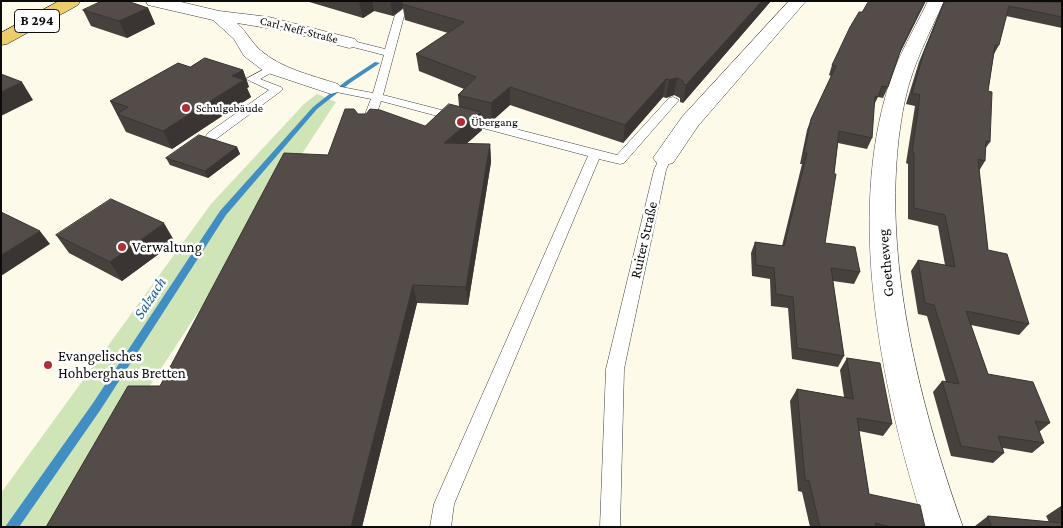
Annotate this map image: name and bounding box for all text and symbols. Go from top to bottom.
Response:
road number: B 294 [15,10,60,32]
street label: Carl-Neff-Straße [258,13,340,47]
place label: Schulgebäude [196,101,263,115]
marker: Schulgebäude [180,102,192,114]
place label: Übergang [471,115,518,129]
marker: Übergang [455,116,467,128]
street label: Ruiter Straße [626,200,662,280]
street label: Goetheweg [874,228,898,298]
place label: Verwaltung [132,238,202,256]
marker: Verwaltung [116,241,128,253]
water label: Salzach [129,274,171,322]
place label: Evangelisches Hohberghaus Bretten [58,347,186,382]
marker: Evangelisches Hohberghaus Bretten [42,359,54,371]

